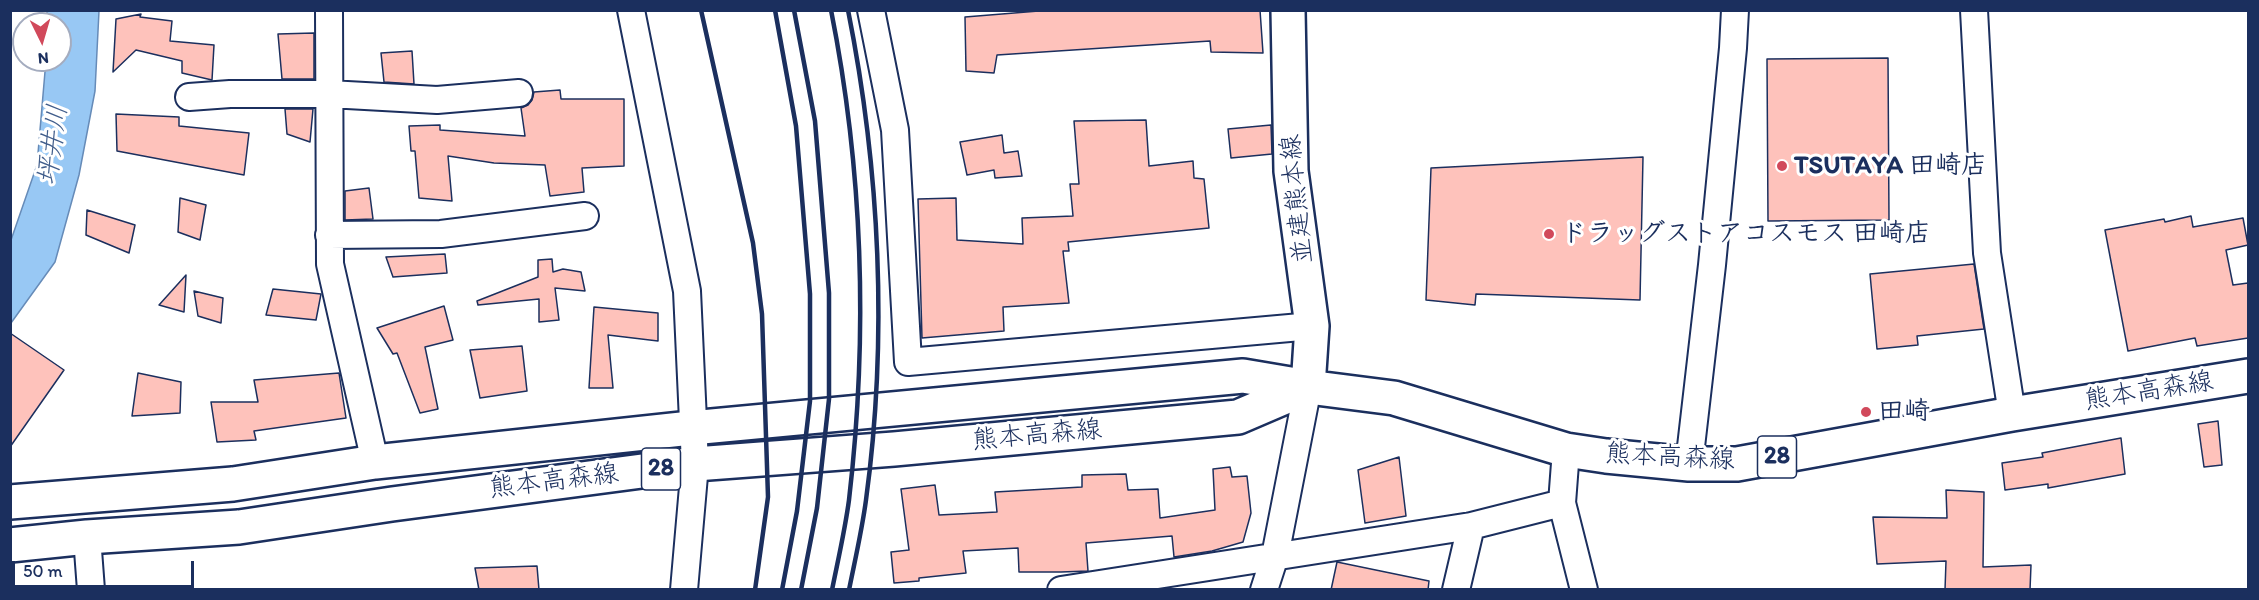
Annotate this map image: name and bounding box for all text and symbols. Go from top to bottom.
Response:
north arrow [12,12,72,72]
text: N [37,49,50,68]
water label: 坪井川 [32,103,76,187]
street label: 並建熊本線 [1276,133,1320,265]
place label: TSUTAYA 田崎店 [1794,150,1987,182]
marker: TSUTAYA 田崎店 [1775,159,1789,173]
place label: ドラッグストアコスモス 田崎店 [1561,218,1931,250]
marker: ドラッグストアコスモス 田崎店 [1542,227,1556,241]
street label: 熊本高森線 [2082,366,2216,418]
place label: 田崎 [1878,396,1930,428]
marker: 田崎 [1859,405,1873,419]
street label: 熊本高森線 [971,415,1103,457]
road number: 28 [1758,436,1796,478]
street label: 熊本高森線 [1604,439,1736,477]
road number: 28 [642,448,680,490]
street label: 熊本高森線 [488,459,620,505]
scale bar [15,549,196,587]
text: 50 m [23,560,63,582]

